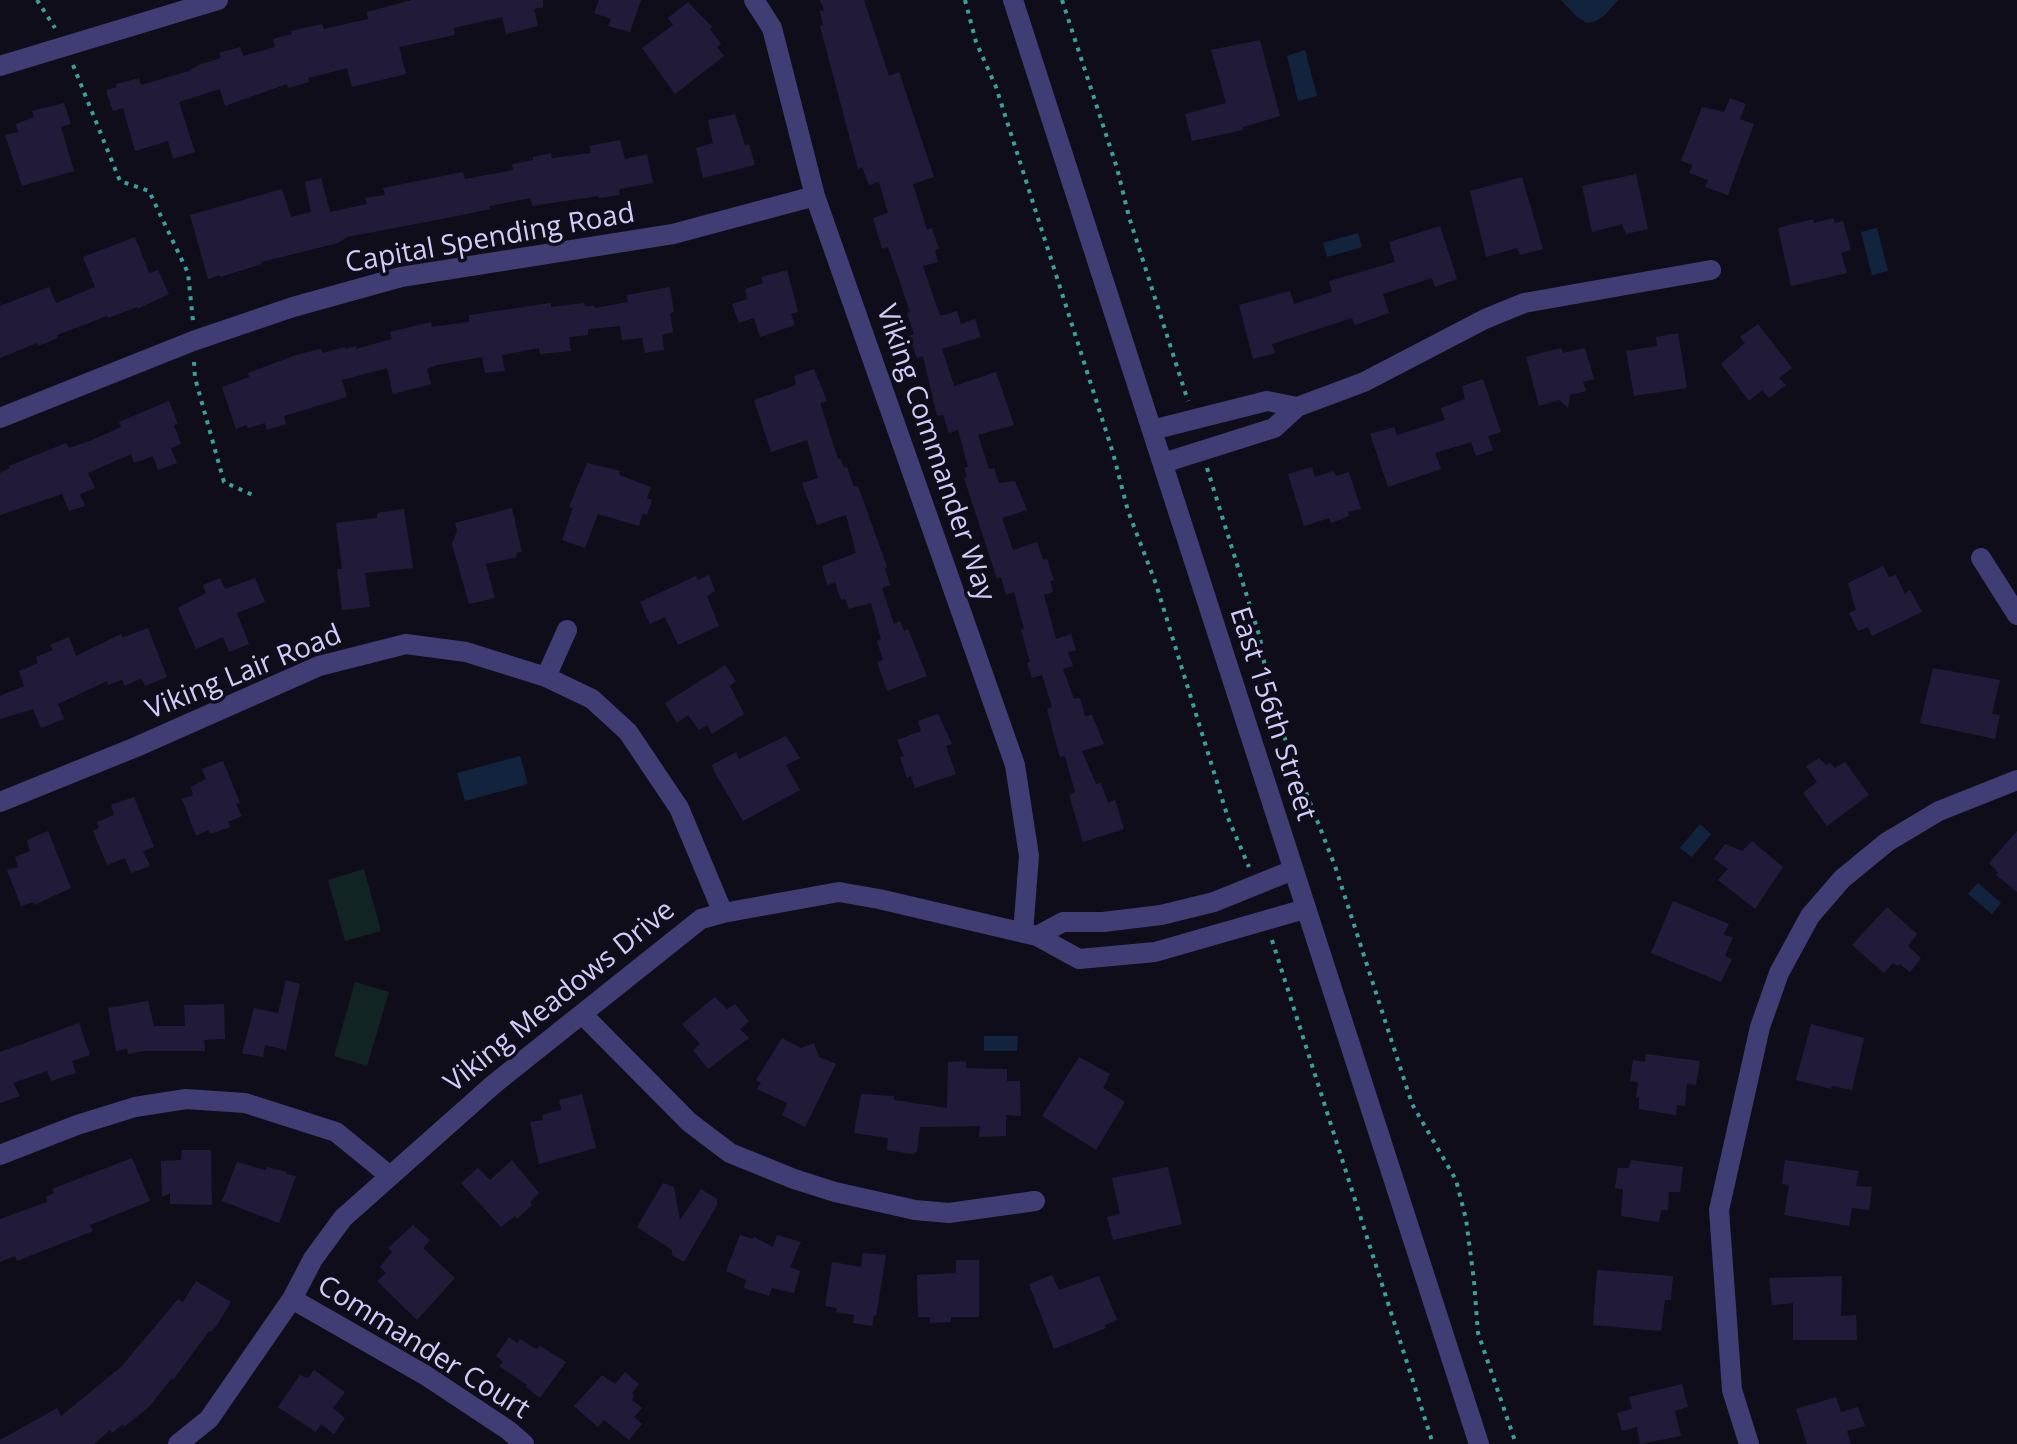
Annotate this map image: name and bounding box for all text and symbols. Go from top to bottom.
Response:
street label: Capital Spending Road [343,197,637,281]
street label: Viking Commander Way [868,300,1002,606]
street label: East 156th Street [1222,603,1322,825]
street label: Viking Lair Road [141,618,347,728]
street label: Viking Meadows Drive [438,894,682,1100]
street label: Commander Court [311,1269,535,1427]

